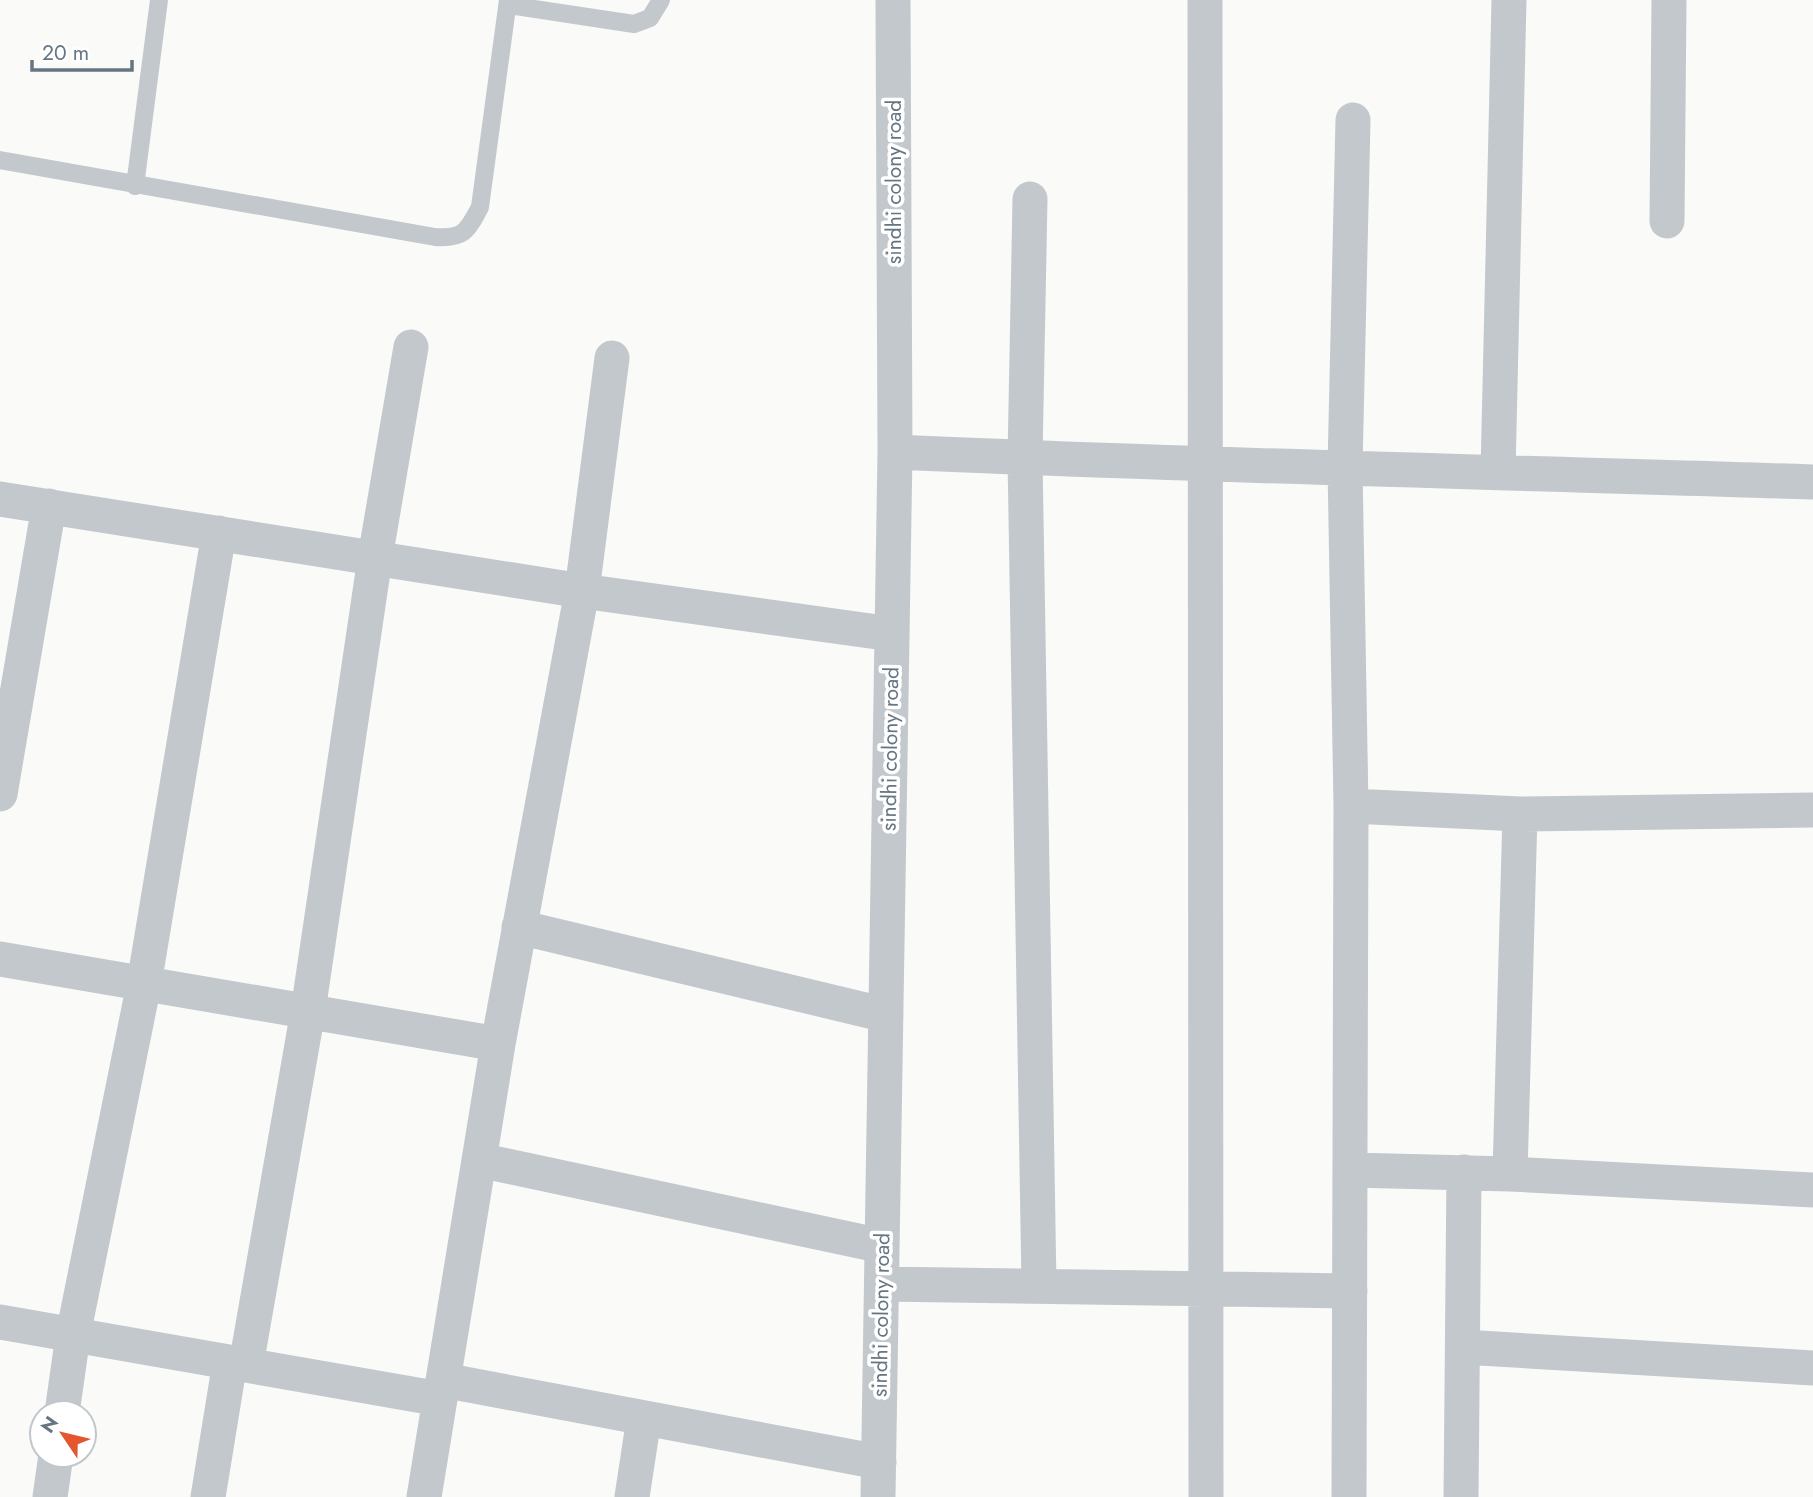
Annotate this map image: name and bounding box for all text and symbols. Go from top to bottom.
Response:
scale bar [32,28,131,72]
text: 20 m [42,38,89,68]
street label: sindhi colony road [879,100,909,264]
street label: sindhi colony road [874,667,906,831]
street label: sindhi colony road [865,1233,897,1397]
north arrow [28,1399,98,1469]
text: N [34,1411,65,1438]

